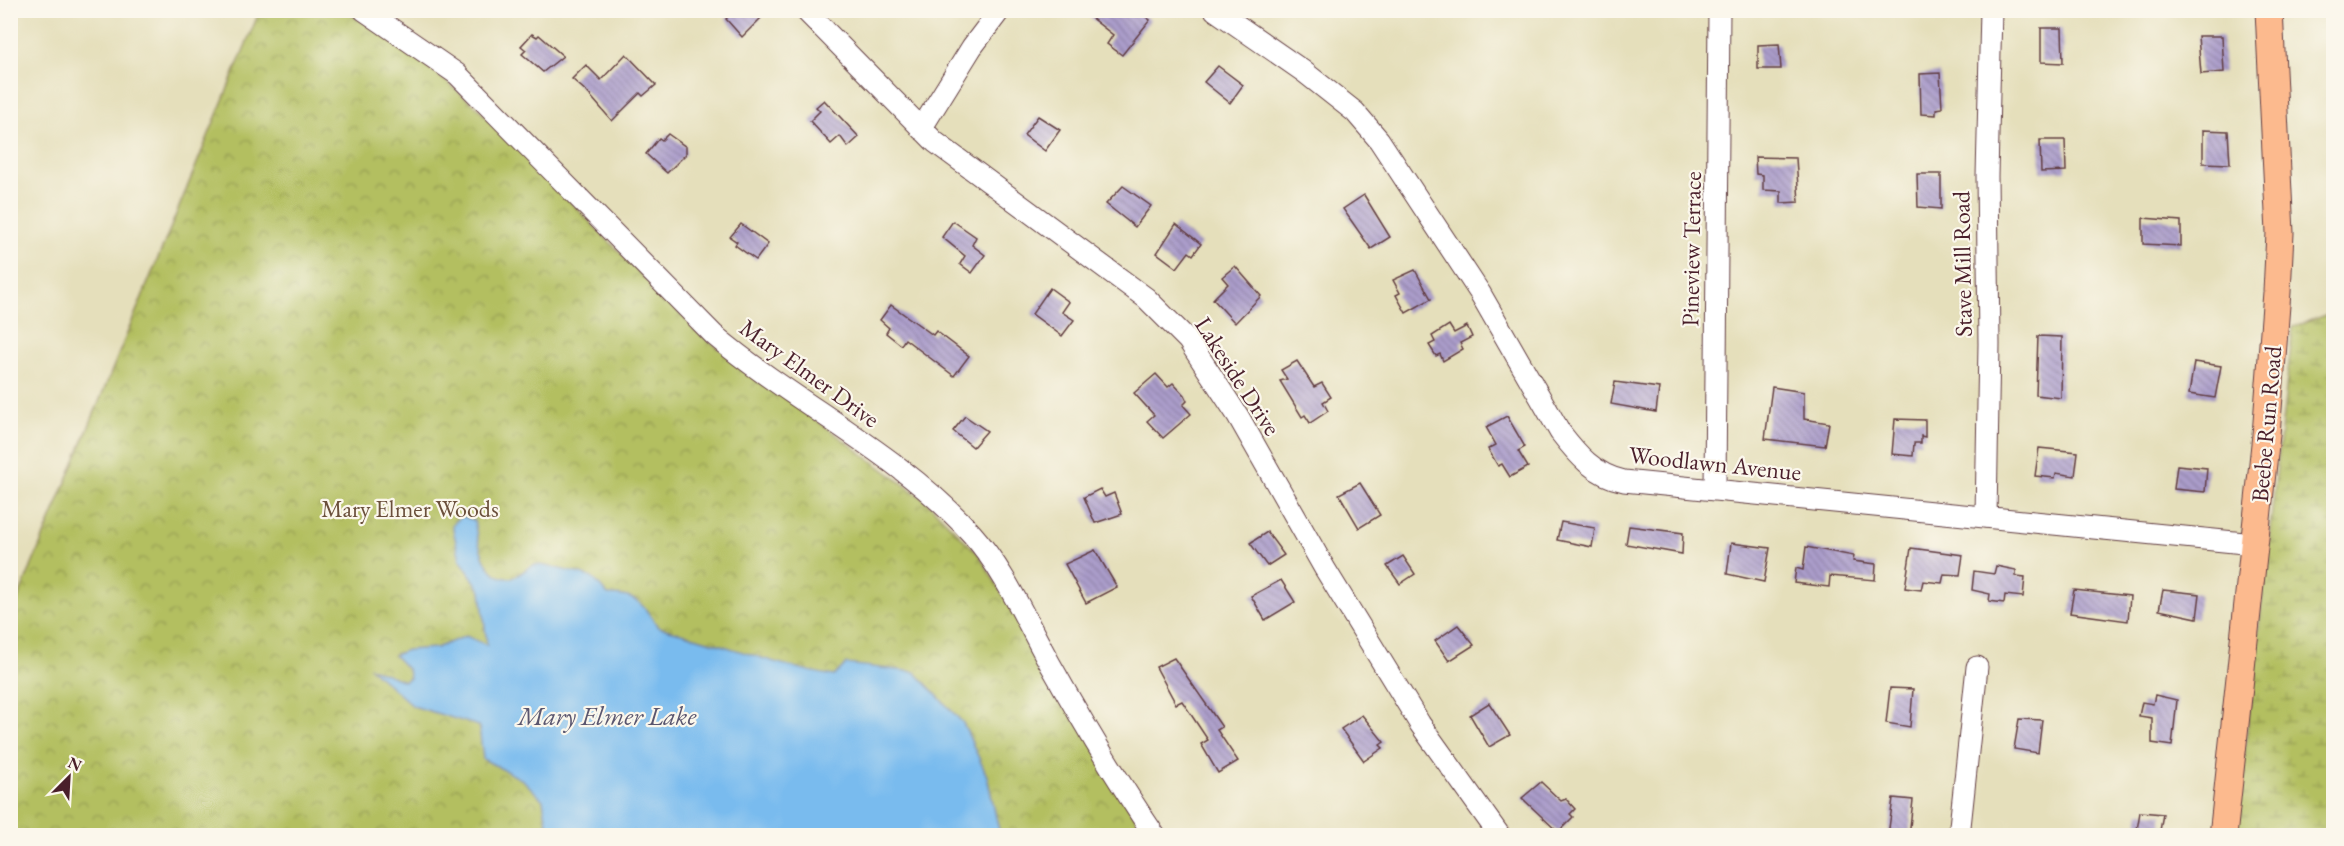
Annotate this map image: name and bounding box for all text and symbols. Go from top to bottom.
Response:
street label: Pineview Terrace [1674,171,1708,327]
street label: Stave Mill Road [1945,190,1979,337]
street label: Lakeside Drive [1188,311,1288,441]
street label: Mary Elmer Drive [734,312,886,434]
street label: Beebe Run Road [2244,344,2288,503]
street label: Woodlawn Avenue [1627,439,1803,487]
park label: Mary Elmer Woods [321,493,499,524]
water label: Mary Elmer Lake [516,699,697,733]
north arrow [39,747,99,807]
text: N [65,752,85,776]

